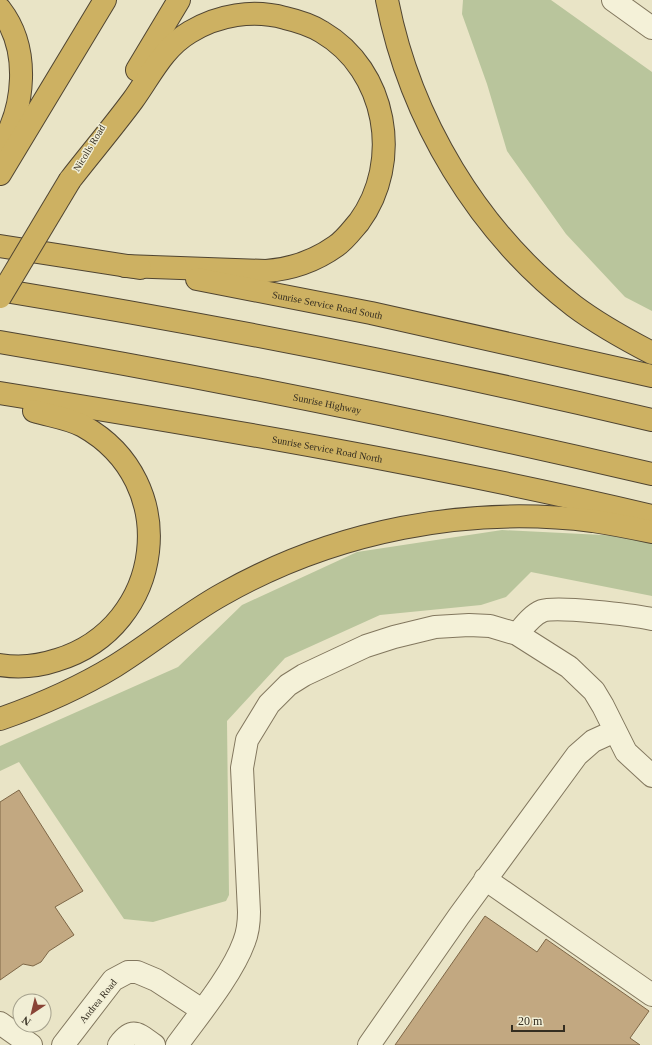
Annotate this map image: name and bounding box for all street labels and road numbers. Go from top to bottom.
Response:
street label: Nicolls Road [71,123,107,173]
street label: Sunrise Service Road South [271,288,384,321]
street label: Sunrise Highway [292,391,362,416]
street label: Sunrise Service Road North [271,433,383,464]
street label: Andrea Road [77,977,119,1025]

